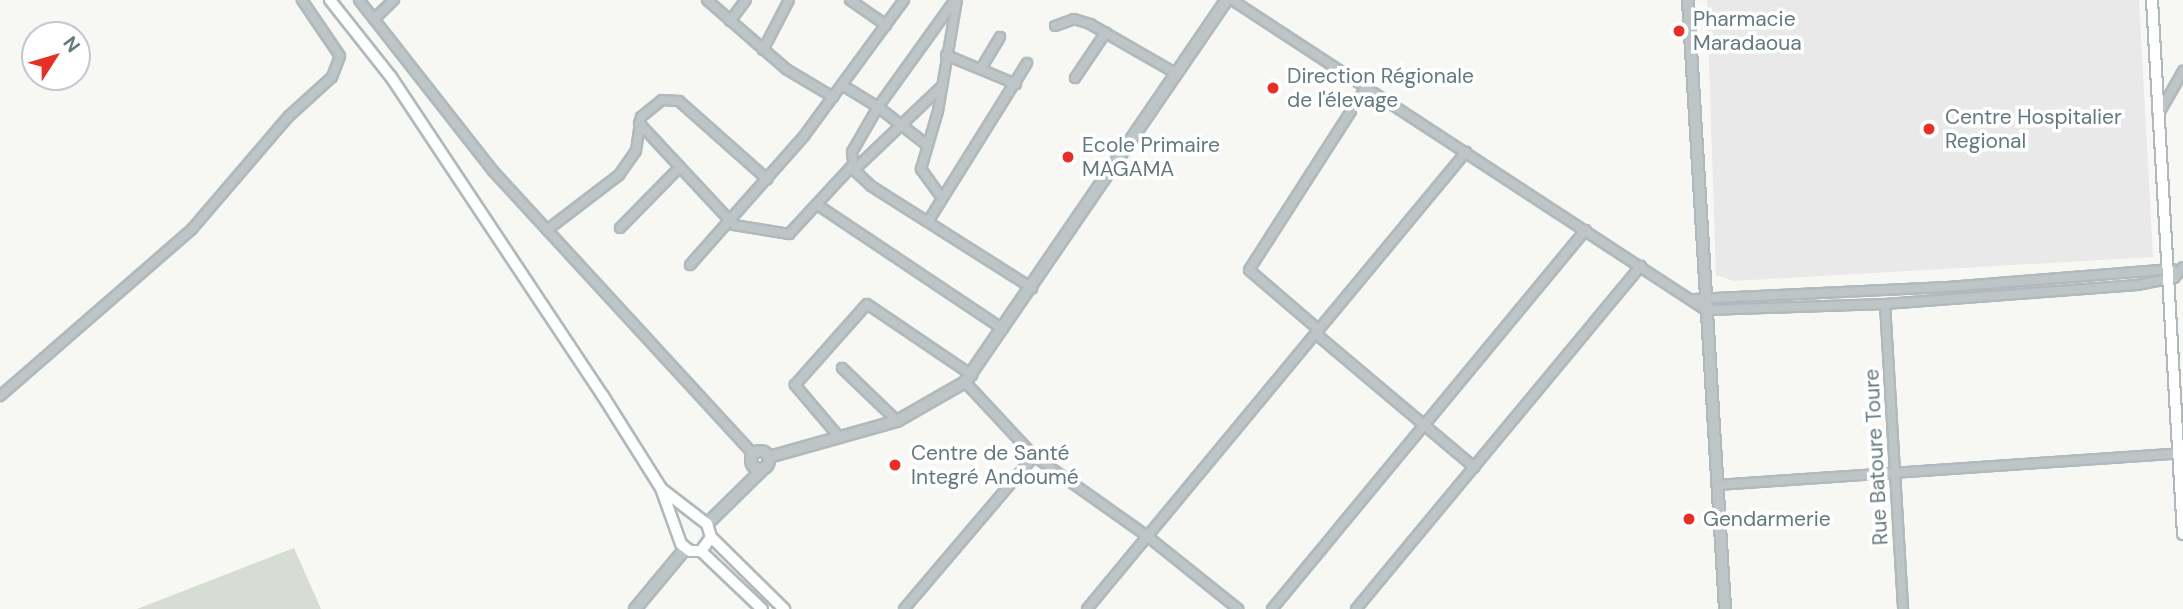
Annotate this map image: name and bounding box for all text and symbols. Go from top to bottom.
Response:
place label: Pharmacie Maradaoua [1693,6,1802,56]
north arrow [21,21,91,91]
marker: Pharmacie Maradaoua [1671,23,1687,39]
text: N [57,31,86,57]
place label: Direction Régionale de l'élevage [1287,63,1474,113]
marker: Direction Régionale de l'élevage [1265,80,1281,96]
place label: Centre Hospitalier Regional [1945,104,2122,154]
marker: Centre Hospitalier Regional [1919,119,1939,139]
place label: Ecole Primaire MAGAMA [1082,132,1220,182]
marker: Ecole Primaire MAGAMA [1060,149,1076,165]
street label: Rue Batoure Toure [1859,368,1893,546]
place label: Centre de Santé Integré Andoumé [911,440,1079,490]
marker: Centre de Santé Integré Andoumé [885,455,905,475]
place label: Gendarmerie [1703,506,1831,532]
marker: Gendarmerie [1681,511,1697,527]

